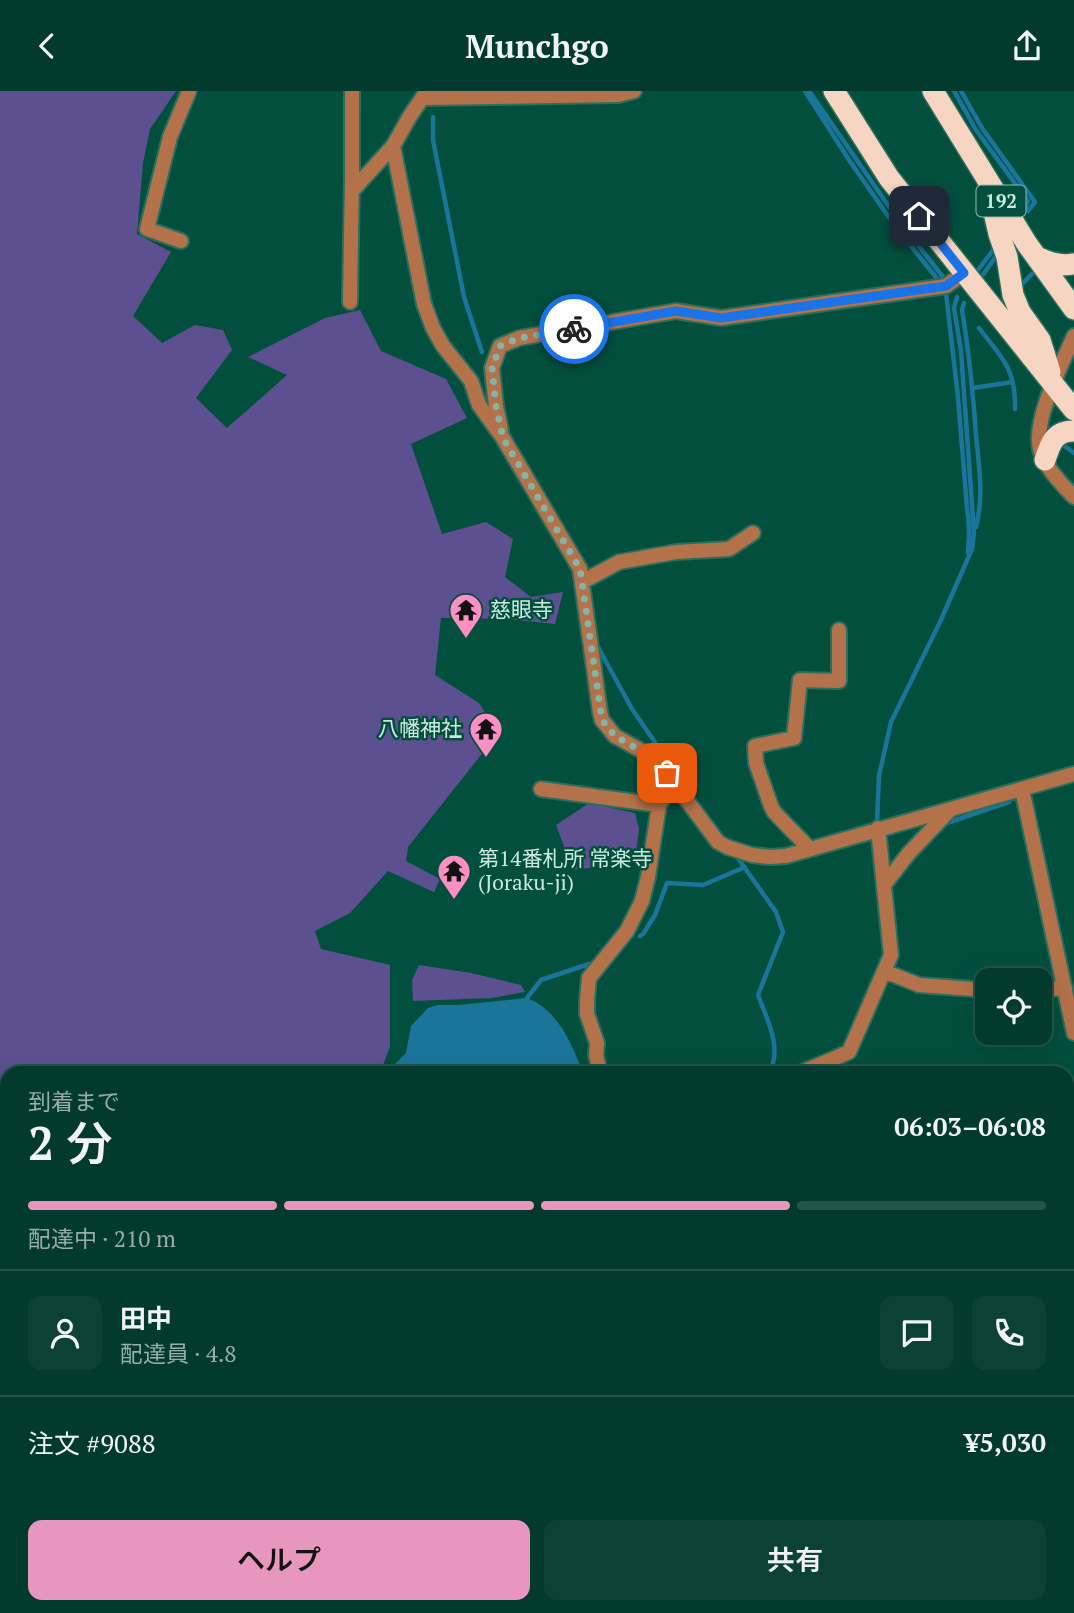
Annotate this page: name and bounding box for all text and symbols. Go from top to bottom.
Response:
text: Munchgo [465,25,609,67]
icon: back [28,27,66,65]
icon: share [1008,27,1046,65]
road number: 192 [976,185,1026,216]
pin [889,186,949,246]
icon: home [900,197,938,235]
courier [539,294,609,364]
icon: bike [555,310,593,348]
temple icon: 慈眼寺 [447,591,485,640]
place label: 慈眼寺 [490,595,553,623]
temple icon: 八幡神社 [467,710,505,759]
place label: 八幡神社 [378,714,462,742]
pin [637,743,697,803]
icon: bag [648,754,686,792]
place label: 第14番札所 常楽寺 (Joraku-ji) [478,844,653,896]
temple icon: 第14番札所 常楽寺 (Joraku-ji) [435,852,473,901]
map controls [975,968,1052,1045]
button: locate [975,968,1052,1045]
text: 到着まで [28,1086,120,1117]
text: 06:03–06:08 [894,1109,1046,1143]
text: 2 分 [28,1112,112,1173]
text: 配達中 · 210 m [28,1223,176,1254]
button: person [28,1296,102,1370]
button: chat [880,1296,954,1370]
button: phone [972,1296,1046,1370]
text: 田中 [120,1301,172,1335]
text: 配達員 · 4.8 [120,1338,237,1369]
text: ¥5,030 [965,1425,1046,1459]
text: 注文 #9088 [28,1426,156,1460]
button: ヘルプ [28,1520,530,1600]
button: 共有 [544,1520,1046,1600]

